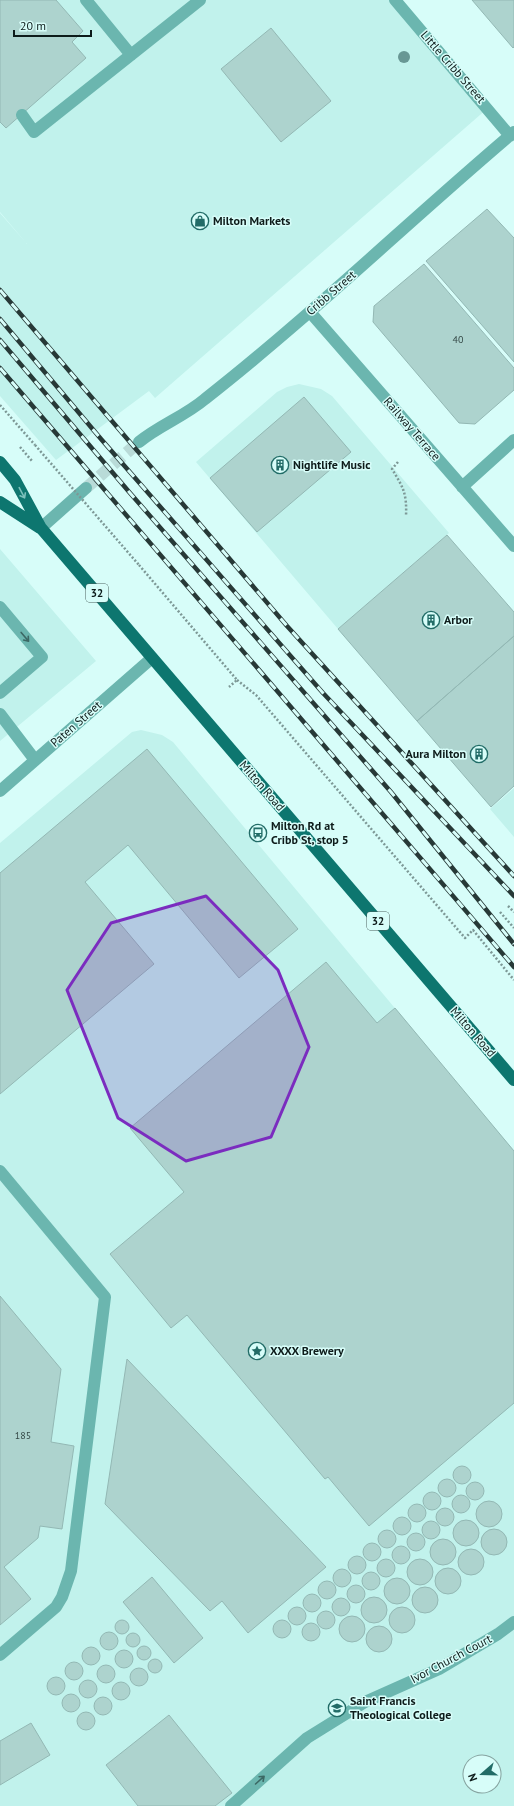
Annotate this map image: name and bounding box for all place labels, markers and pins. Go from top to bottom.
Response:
shop icon: Milton Markets [190,211,210,231]
place label: Milton Markets [213,213,290,228]
building icon: Nightlife Music [270,455,290,475]
place label: Nightlife Music [293,457,371,472]
building icon: Arbor [421,610,441,630]
place label: Arbor [444,612,473,627]
building icon: Aura Milton [469,744,489,764]
place label: Aura Milton [406,746,466,761]
place label: Milton Rd at Cribb St, stop 5 [271,818,349,847]
bus stop icon: Milton Rd at Cribb St, stop 5 [248,823,268,843]
place icon: XXXX Brewery [247,1341,267,1361]
place label: XXXX Brewery [270,1343,344,1358]
place label: Saint Francis Theological College [350,1693,451,1722]
school or university icon: Saint Francis Theological College [327,1698,347,1718]

